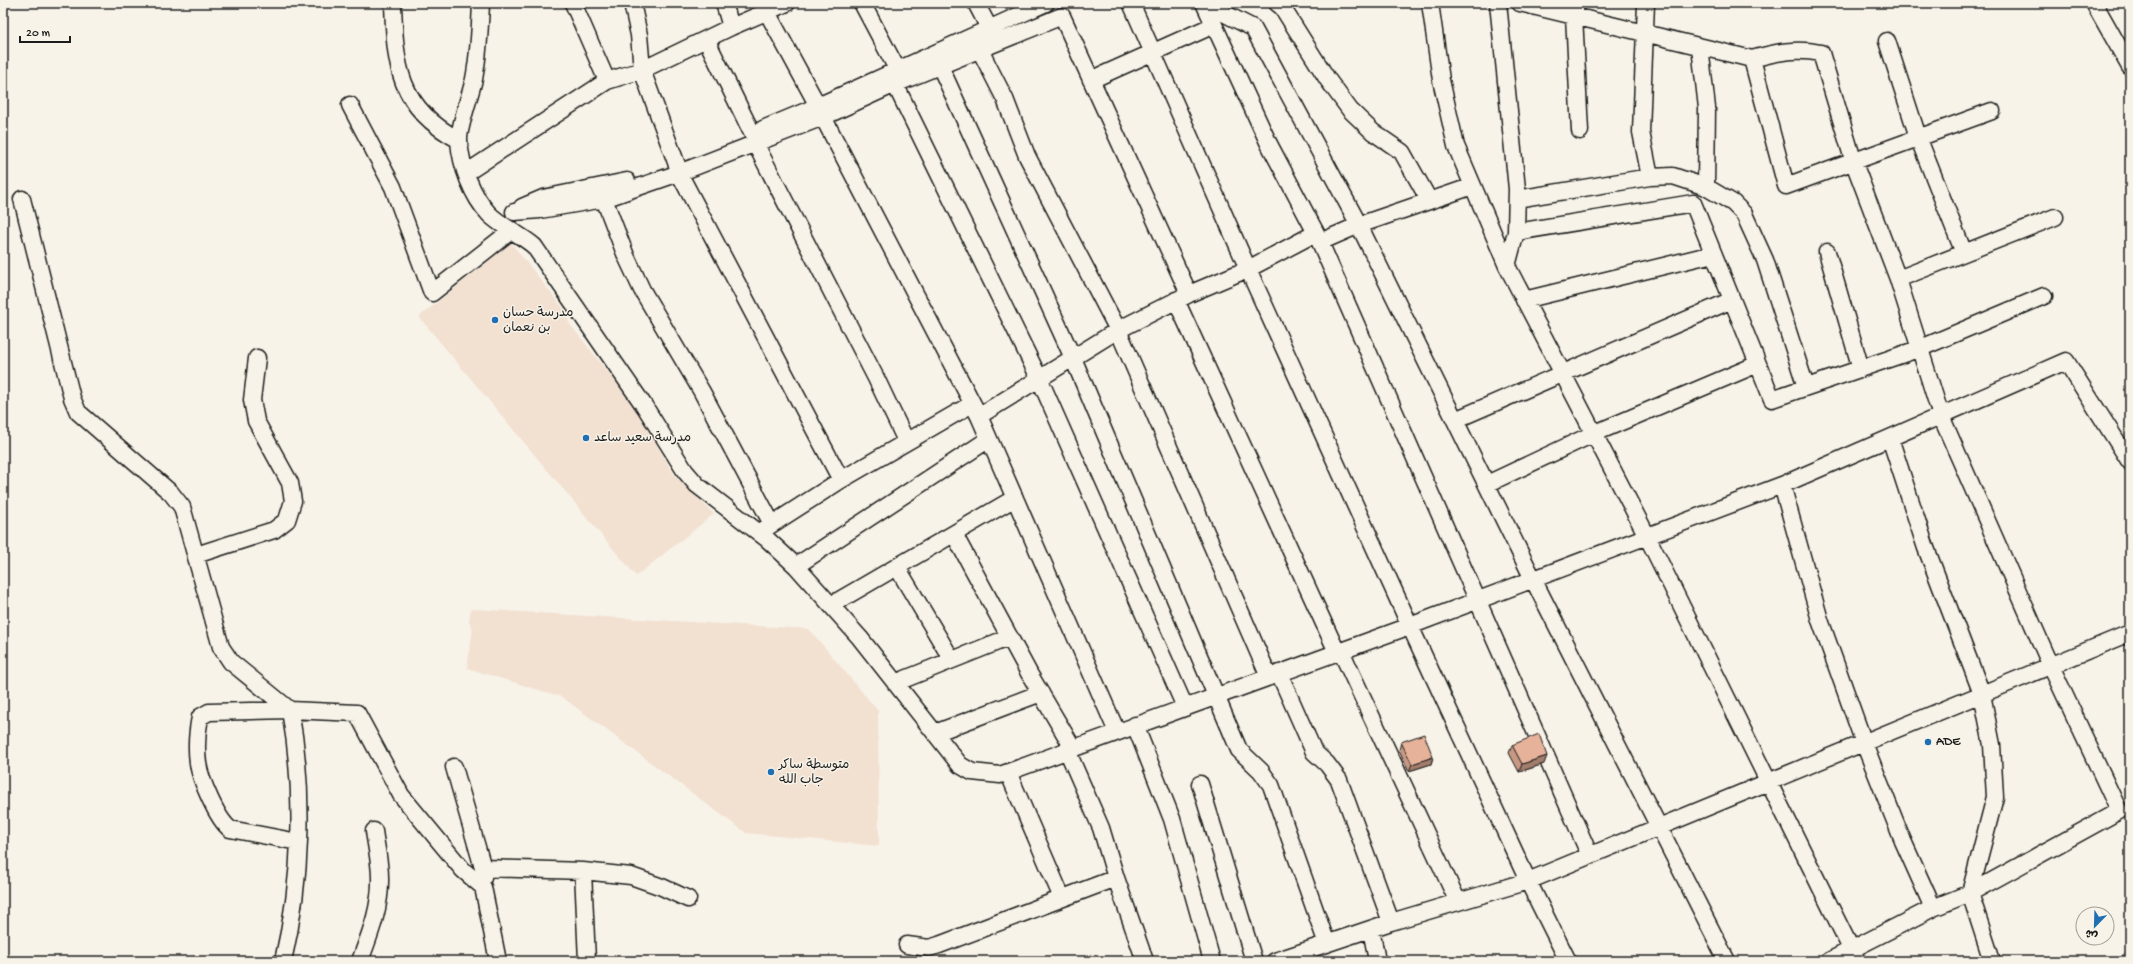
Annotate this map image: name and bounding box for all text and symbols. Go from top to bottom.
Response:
scale bar [20,18,70,44]
text: 20 m [26,27,51,41]
place label: مدرسة حسان بن نعمان [503,306,573,336]
marker: مدرسة حسان بن نعمان [490,315,500,325]
place label: مدرسة سعيد ساعد [594,431,691,446]
marker: مدرسة سعيد ساعد [581,433,591,443]
place label: ADE [1936,735,1961,750]
marker: ADE [1923,737,1933,747]
place label: متوسطة ساكر جاب الله [778,758,849,788]
marker: متوسطة ساكر جاب الله [766,767,776,777]
north arrow [2075,906,2115,946]
text: ش [2084,925,2100,941]

